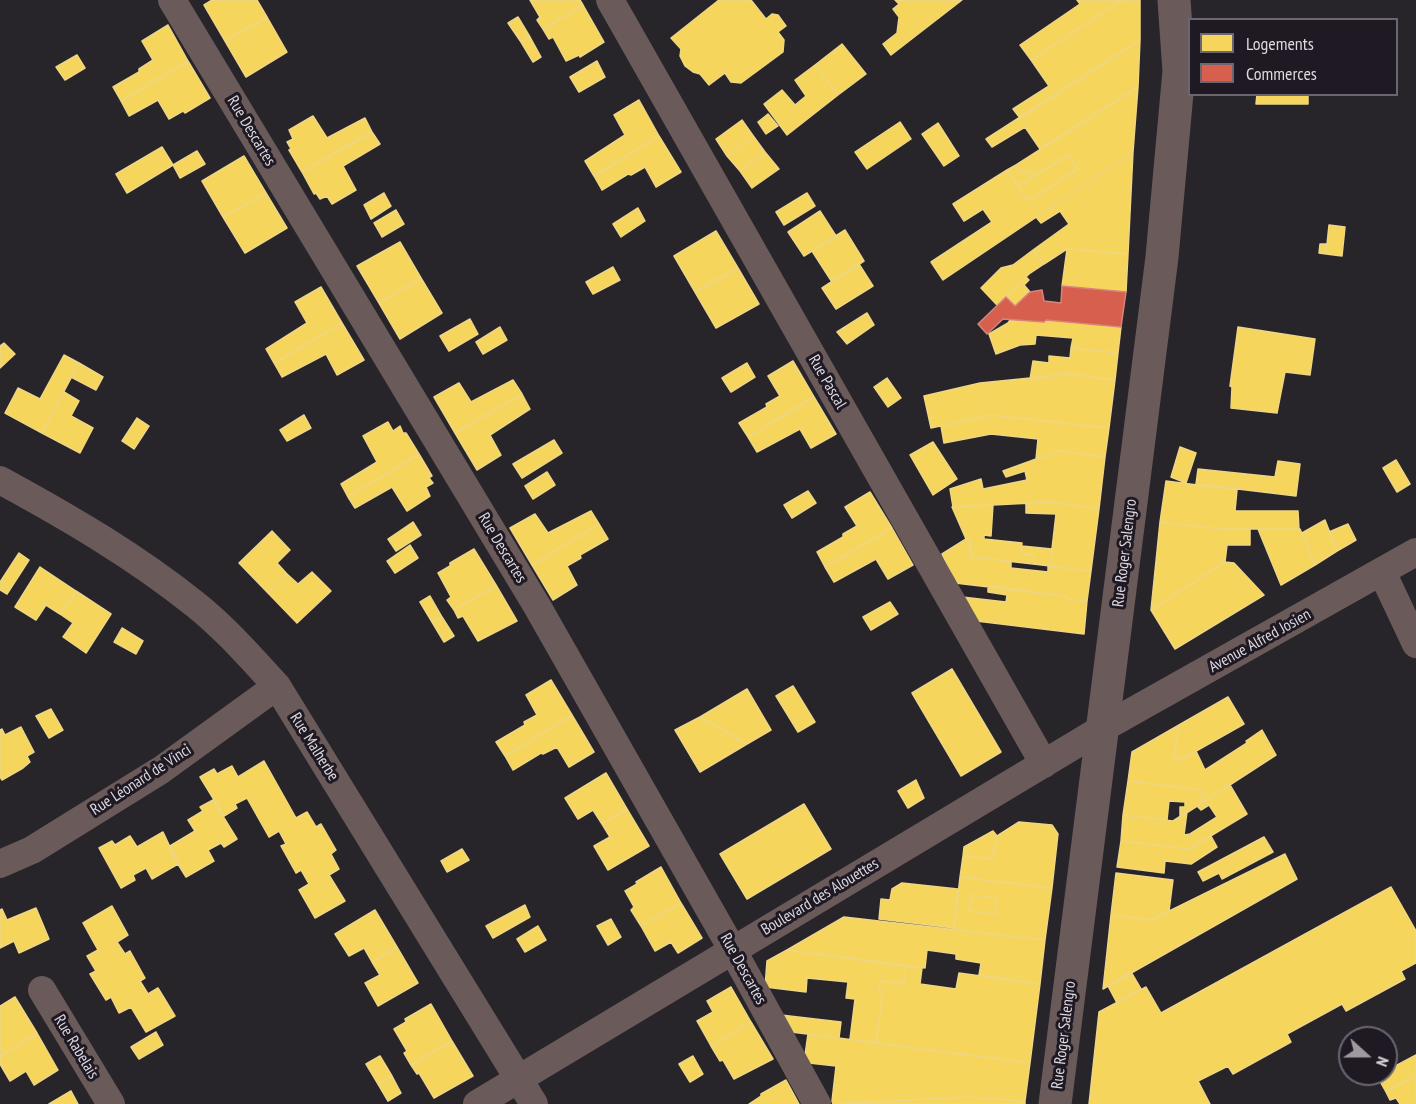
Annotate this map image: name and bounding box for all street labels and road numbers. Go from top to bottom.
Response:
street label: Rue Descartes [223,93,279,169]
street label: Rue Pascal [804,352,850,412]
street label: Rue Roger Salengro [1109,498,1141,608]
street label: Rue Descartes [474,510,530,586]
street label: Avenue Alfred Josien [1206,605,1314,677]
street label: Rue Malherbe [286,709,342,785]
street label: Rue Léonard de Vinci [87,740,195,820]
street label: Boulevard des Alouettes [758,854,882,940]
street label: Rue Descartes [716,930,770,1008]
street label: Rue Roger Salengro [1048,980,1080,1090]
street label: Rue Rabelais [49,1012,103,1082]

